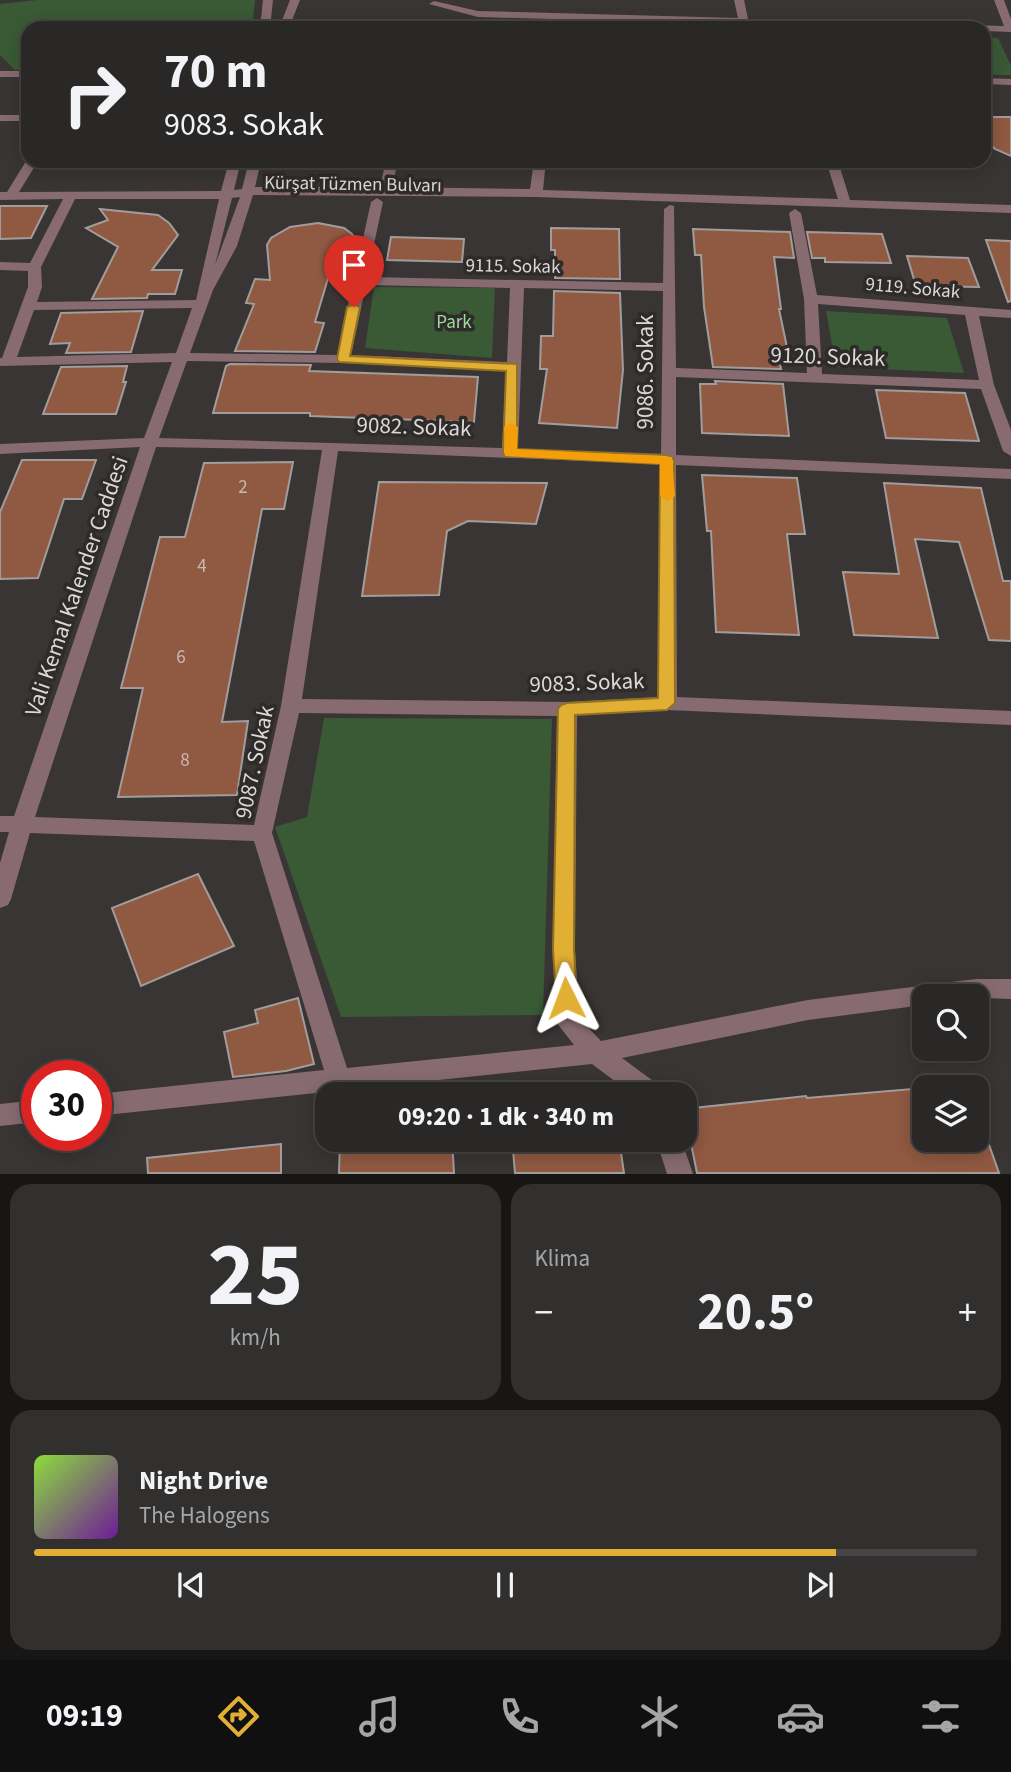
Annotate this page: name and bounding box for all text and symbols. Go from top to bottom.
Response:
text: 70 m [164,37,268,107]
icon: right [49,49,140,140]
text: 9083. Sokak [164,102,324,148]
street label: Kürşat Tüzmen Bulvarı [264,169,442,200]
pin [324,235,384,307]
icon: arrive [335,246,373,284]
street label: 9115. Sokak [465,252,561,281]
street label: 9119. Sokak [864,271,962,306]
park label: Park [436,309,472,336]
street label: 9086. Sokak [629,314,662,429]
street label: 9120. Sokak [770,338,887,375]
street label: 9082. Sokak [356,408,473,445]
street label: Vali Kemal Kalender Caddesi [16,452,137,721]
house number: 2 [238,474,248,501]
house number: 4 [197,553,207,580]
house number: 6 [176,644,186,671]
street label: 9083. Sokak [529,664,646,701]
street label: 9087. Sokak [226,702,283,822]
house number: 8 [180,747,190,774]
position arrow [529,961,603,1035]
map controls [912,984,989,1152]
button: search [912,984,989,1061]
speed limit sign: 30 [21,1060,112,1151]
button: layers [912,1075,989,1152]
text: 09:20 · 1 dk · 340 m [398,1098,614,1135]
text: 25 [207,1211,303,1340]
text: Klima [535,1242,590,1275]
text: 20.5° [697,1276,814,1350]
text: − [535,1286,553,1340]
text: + [958,1286,977,1340]
text: km/h [230,1321,281,1354]
text: Night Drive [139,1462,268,1499]
text: The Halogens [139,1499,270,1532]
icon: previous [172,1566,210,1604]
icon: pause [486,1566,524,1604]
icon: next [801,1566,839,1604]
icon: directions [214,1692,263,1741]
icon: music [355,1692,404,1741]
icon: phone [495,1692,544,1741]
icon: climate [635,1692,684,1741]
icon: car [776,1692,825,1741]
icon: filters [916,1692,965,1741]
text: 09:19 [46,1693,123,1739]

